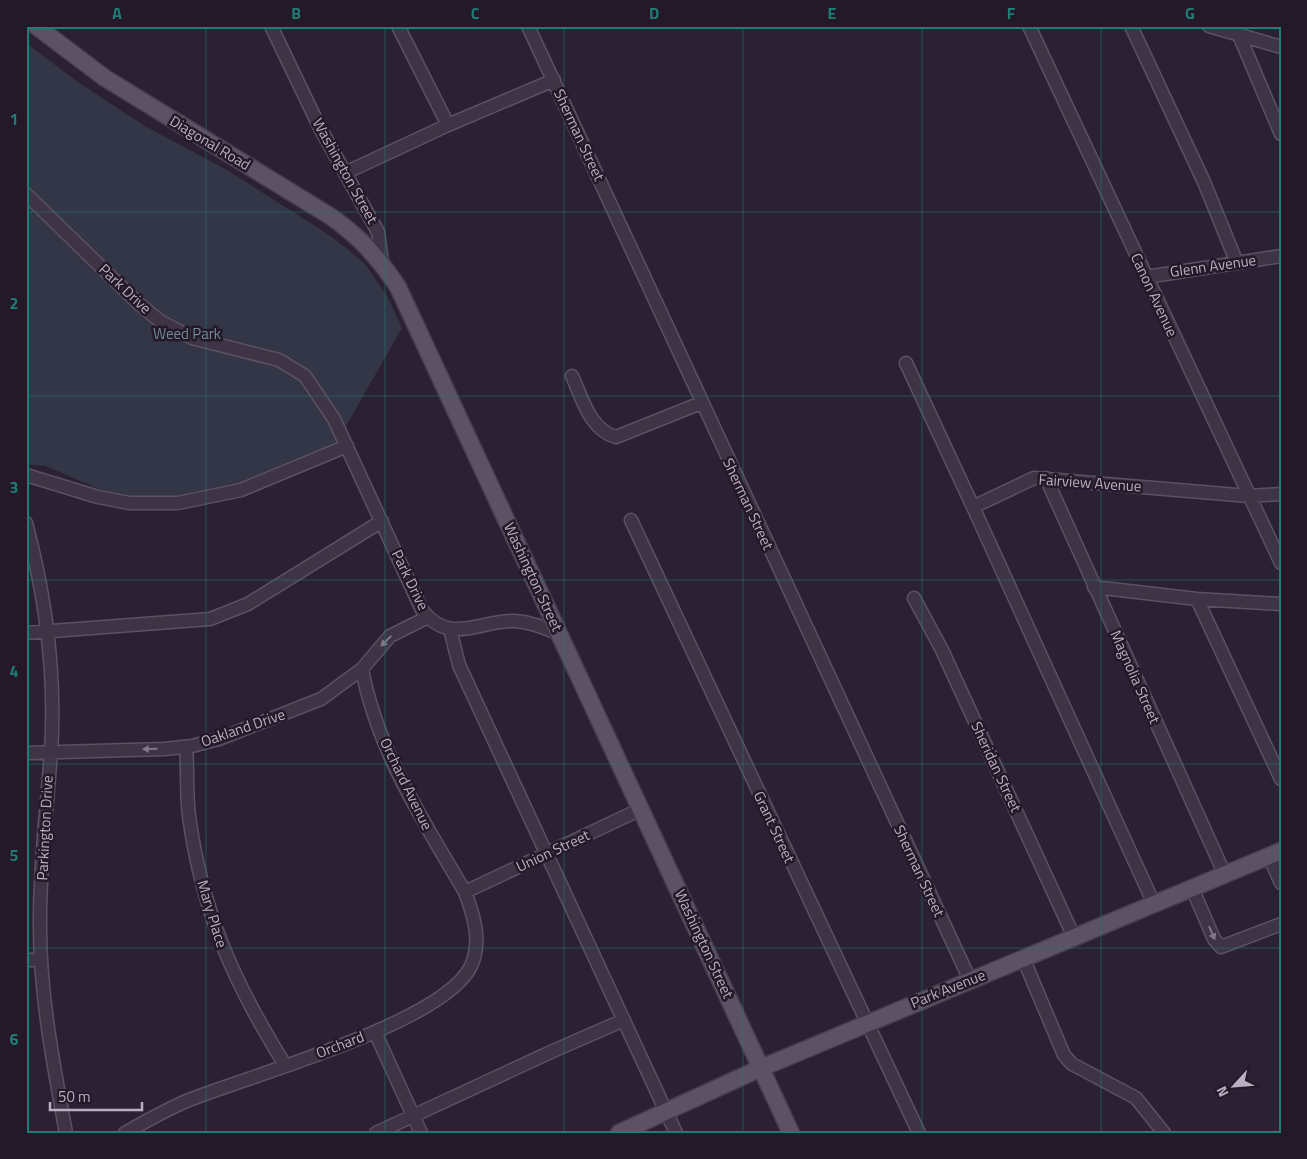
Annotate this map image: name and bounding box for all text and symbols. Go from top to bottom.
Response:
text: A [112,1,122,25]
text: B [291,1,301,25]
text: C [471,1,480,25]
text: D [649,1,659,25]
text: E [828,1,837,25]
text: F [1007,1,1016,25]
text: G [1185,1,1195,25]
street label: Sherman Street [548,85,611,185]
text: 1 [10,107,18,131]
street label: Diagonal Road [165,109,255,176]
street label: Washington Street [307,114,384,229]
street label: Glenn Avenue [1168,248,1257,283]
street label: Canon Avenue [1125,249,1184,340]
street label: Park Drive [94,258,157,319]
text: 2 [10,291,18,315]
park label: Weed Park [153,322,221,345]
street label: Sherman Street [717,454,780,554]
street label: Fairview Avenue [1038,467,1142,498]
text: 3 [10,475,18,499]
street label: Washington Street [498,519,569,636]
street label: Park Drive [386,546,435,614]
street label: Magnolia Street [1105,626,1167,728]
one-way arrow [380,635,392,647]
text: 4 [10,659,19,683]
street label: Oakland Drive [198,702,288,753]
street label: Sheridan Street [965,718,1028,817]
street label: Orchard Avenue [374,734,439,834]
one-way arrow [142,746,158,754]
street label: Parkington Drive [30,775,59,881]
street label: Grant Street [748,787,801,867]
street label: Sherman Street [888,821,951,921]
street label: Union Street [512,823,594,878]
text: 5 [10,843,19,867]
street label: Mary Place [191,877,234,951]
street label: Washington Street [669,886,740,1003]
one-way arrow [1208,926,1216,940]
street label: Park Avenue [907,963,989,1014]
street label: Orchard [312,1025,367,1064]
text: 6 [10,1027,19,1051]
north arrow [1210,1062,1260,1112]
scale bar [50,1079,142,1111]
text: N [1210,1083,1233,1101]
text: 50 m [58,1085,91,1108]

